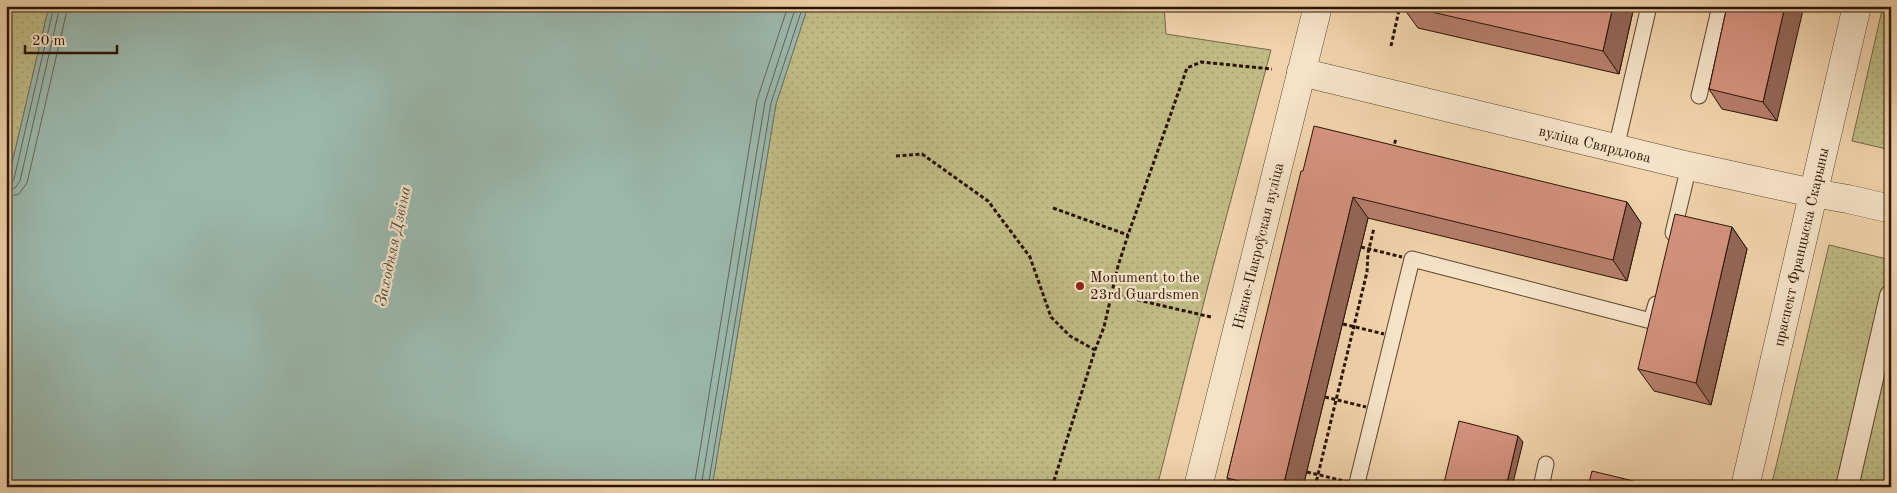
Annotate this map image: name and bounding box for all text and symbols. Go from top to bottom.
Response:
scale bar [25,22,118,54]
text: 20 m [32,34,66,49]
street label: вуліца Свярдлова [1537,124,1653,167]
street label: праспект Францыска Скарыны [1772,146,1833,348]
street label: Ніжне-Пакроўская вуліца [1231,161,1288,331]
water label: Заходняя Дзвіна [373,185,415,308]
place label: Monument to the 23rd Guardsmen [1090,271,1200,303]
marker: Monument to the 23rd Guardsmen [1074,280,1086,292]

